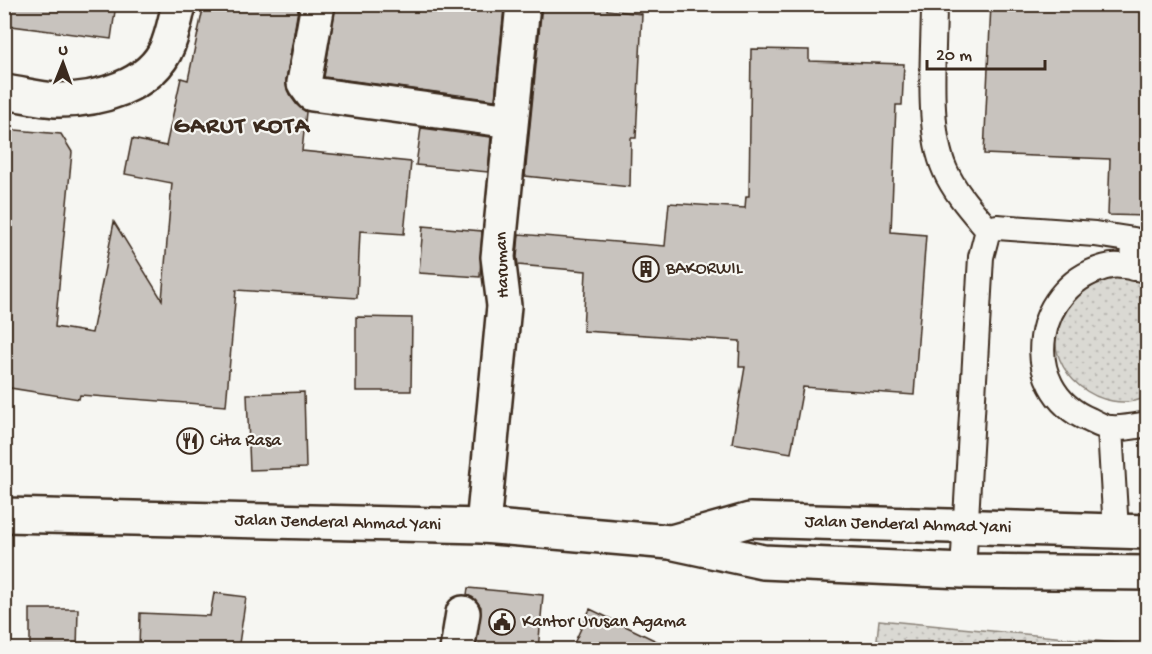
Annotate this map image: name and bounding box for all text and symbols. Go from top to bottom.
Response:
north arrow [33,33,93,93]
scale bar [927,33,1046,71]
text: U [58,42,69,61]
text: 20 m [936,46,972,67]
district label: GARUT KOTA [174,113,311,142]
street label: Haruman [491,231,515,299]
building icon: BAKORWIL [631,254,661,284]
place label: BAKORWIL [665,259,744,280]
restaurant icon: Cita Rasa [175,426,205,456]
place label: Cita Rasa [210,431,282,452]
street label: Jalan Jenderal Ahmad Yani [234,510,442,536]
street label: Jalan Jenderal Ahmad Yani [804,511,1012,538]
public building icon: Kantor Urusan Agama [487,607,517,637]
place label: Kantor Urusan Agama [522,612,687,633]

